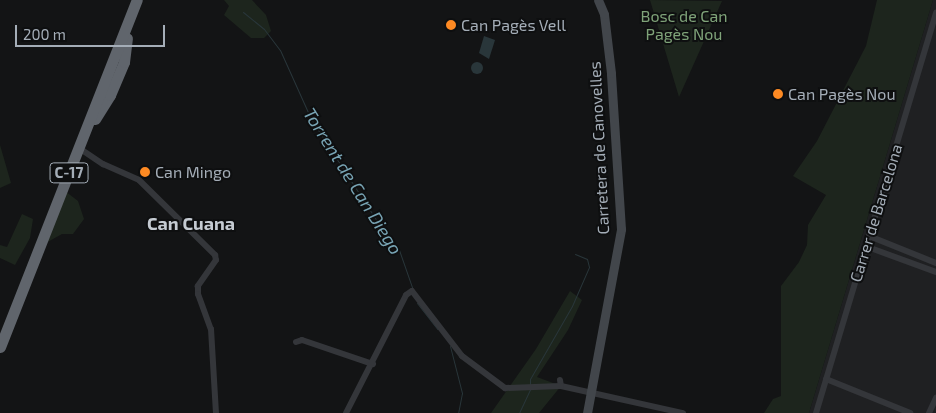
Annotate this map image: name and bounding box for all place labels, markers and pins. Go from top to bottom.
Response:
place label: Can Pagès Vell [461,15,566,35]
marker: Can Pagès Vell [445,19,457,31]
place label: Can Pagès Nou [788,84,896,104]
marker: Can Pagès Nou [772,88,784,100]
place label: Can Mingo [155,162,231,182]
marker: Can Mingo [139,166,151,178]

